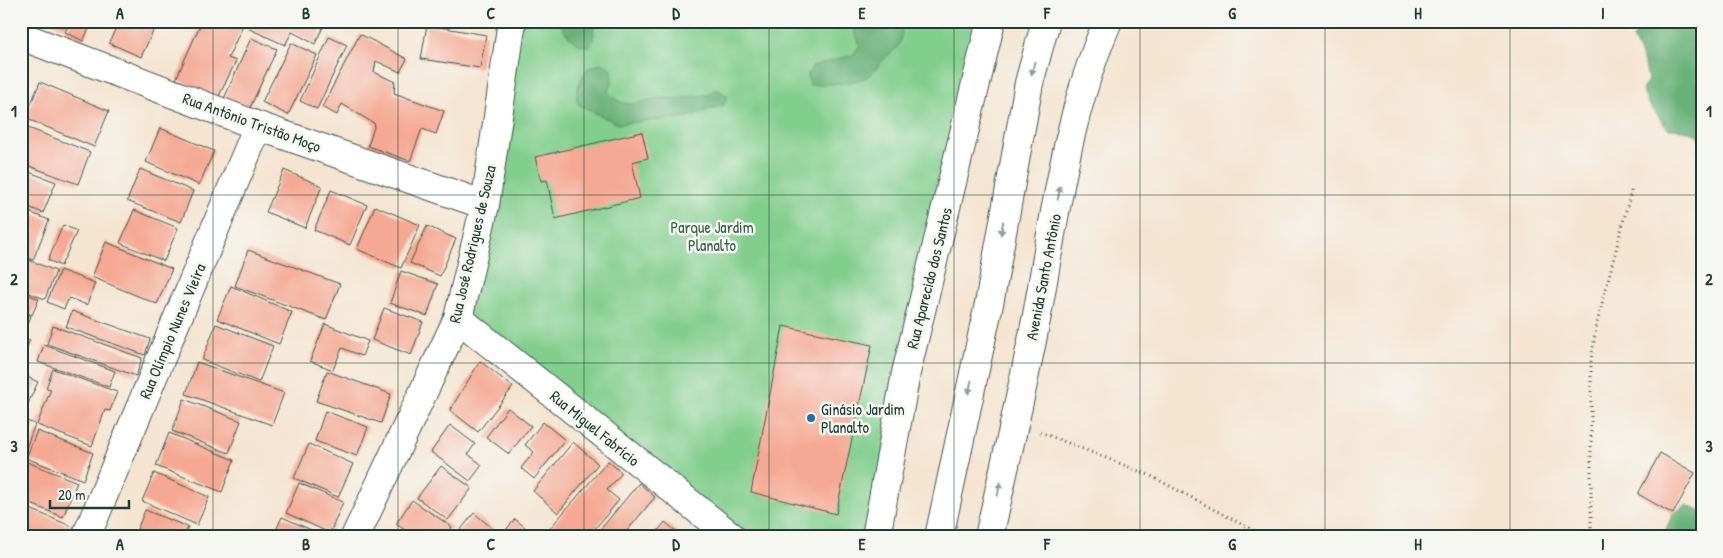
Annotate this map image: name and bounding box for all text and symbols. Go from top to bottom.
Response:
text: A [116,2,124,24]
text: B [302,2,310,24]
text: C [487,2,496,24]
text: D [672,2,680,24]
text: E [858,2,866,24]
text: F [1043,2,1051,24]
text: G [1228,2,1236,24]
text: H [1414,2,1422,24]
text: I [1601,2,1605,24]
one-way arrow [1029,61,1037,76]
street label: Rua Antônio Tristão Moço [180,87,325,157]
text: 1 [11,100,17,122]
text: 1 [1706,100,1712,122]
street label: Rua José Rodrigues de Souza [443,163,501,325]
one-way arrow [1055,185,1063,200]
street label: Rua Aparecido dos Santos [901,205,957,351]
street label: Avenida Santo Antônio [1020,211,1066,342]
park label: Parque Jardim Planalto [670,216,754,256]
one-way arrow [998,220,1006,236]
street label: Rua Olímpio Nunes Vieira [134,260,210,402]
text: 2 [10,268,18,290]
text: 2 [1705,268,1713,290]
one-way arrow [966,380,974,396]
street label: Rua Miguel Fabrício [546,385,645,471]
place label: Ginásio Jardim Planalto [821,398,905,438]
marker: Ginásio Jardim Planalto [805,412,817,424]
text: 3 [10,435,18,457]
text: 3 [1705,435,1713,457]
scale bar [50,478,129,510]
one-way arrow [996,481,1004,497]
text: 20 m [58,484,85,505]
text: A [116,533,124,555]
text: B [302,533,310,555]
text: C [487,533,496,555]
text: D [672,533,680,555]
text: E [858,533,866,555]
text: F [1043,533,1051,555]
text: G [1228,533,1236,555]
text: H [1414,533,1422,555]
text: I [1601,533,1605,555]

